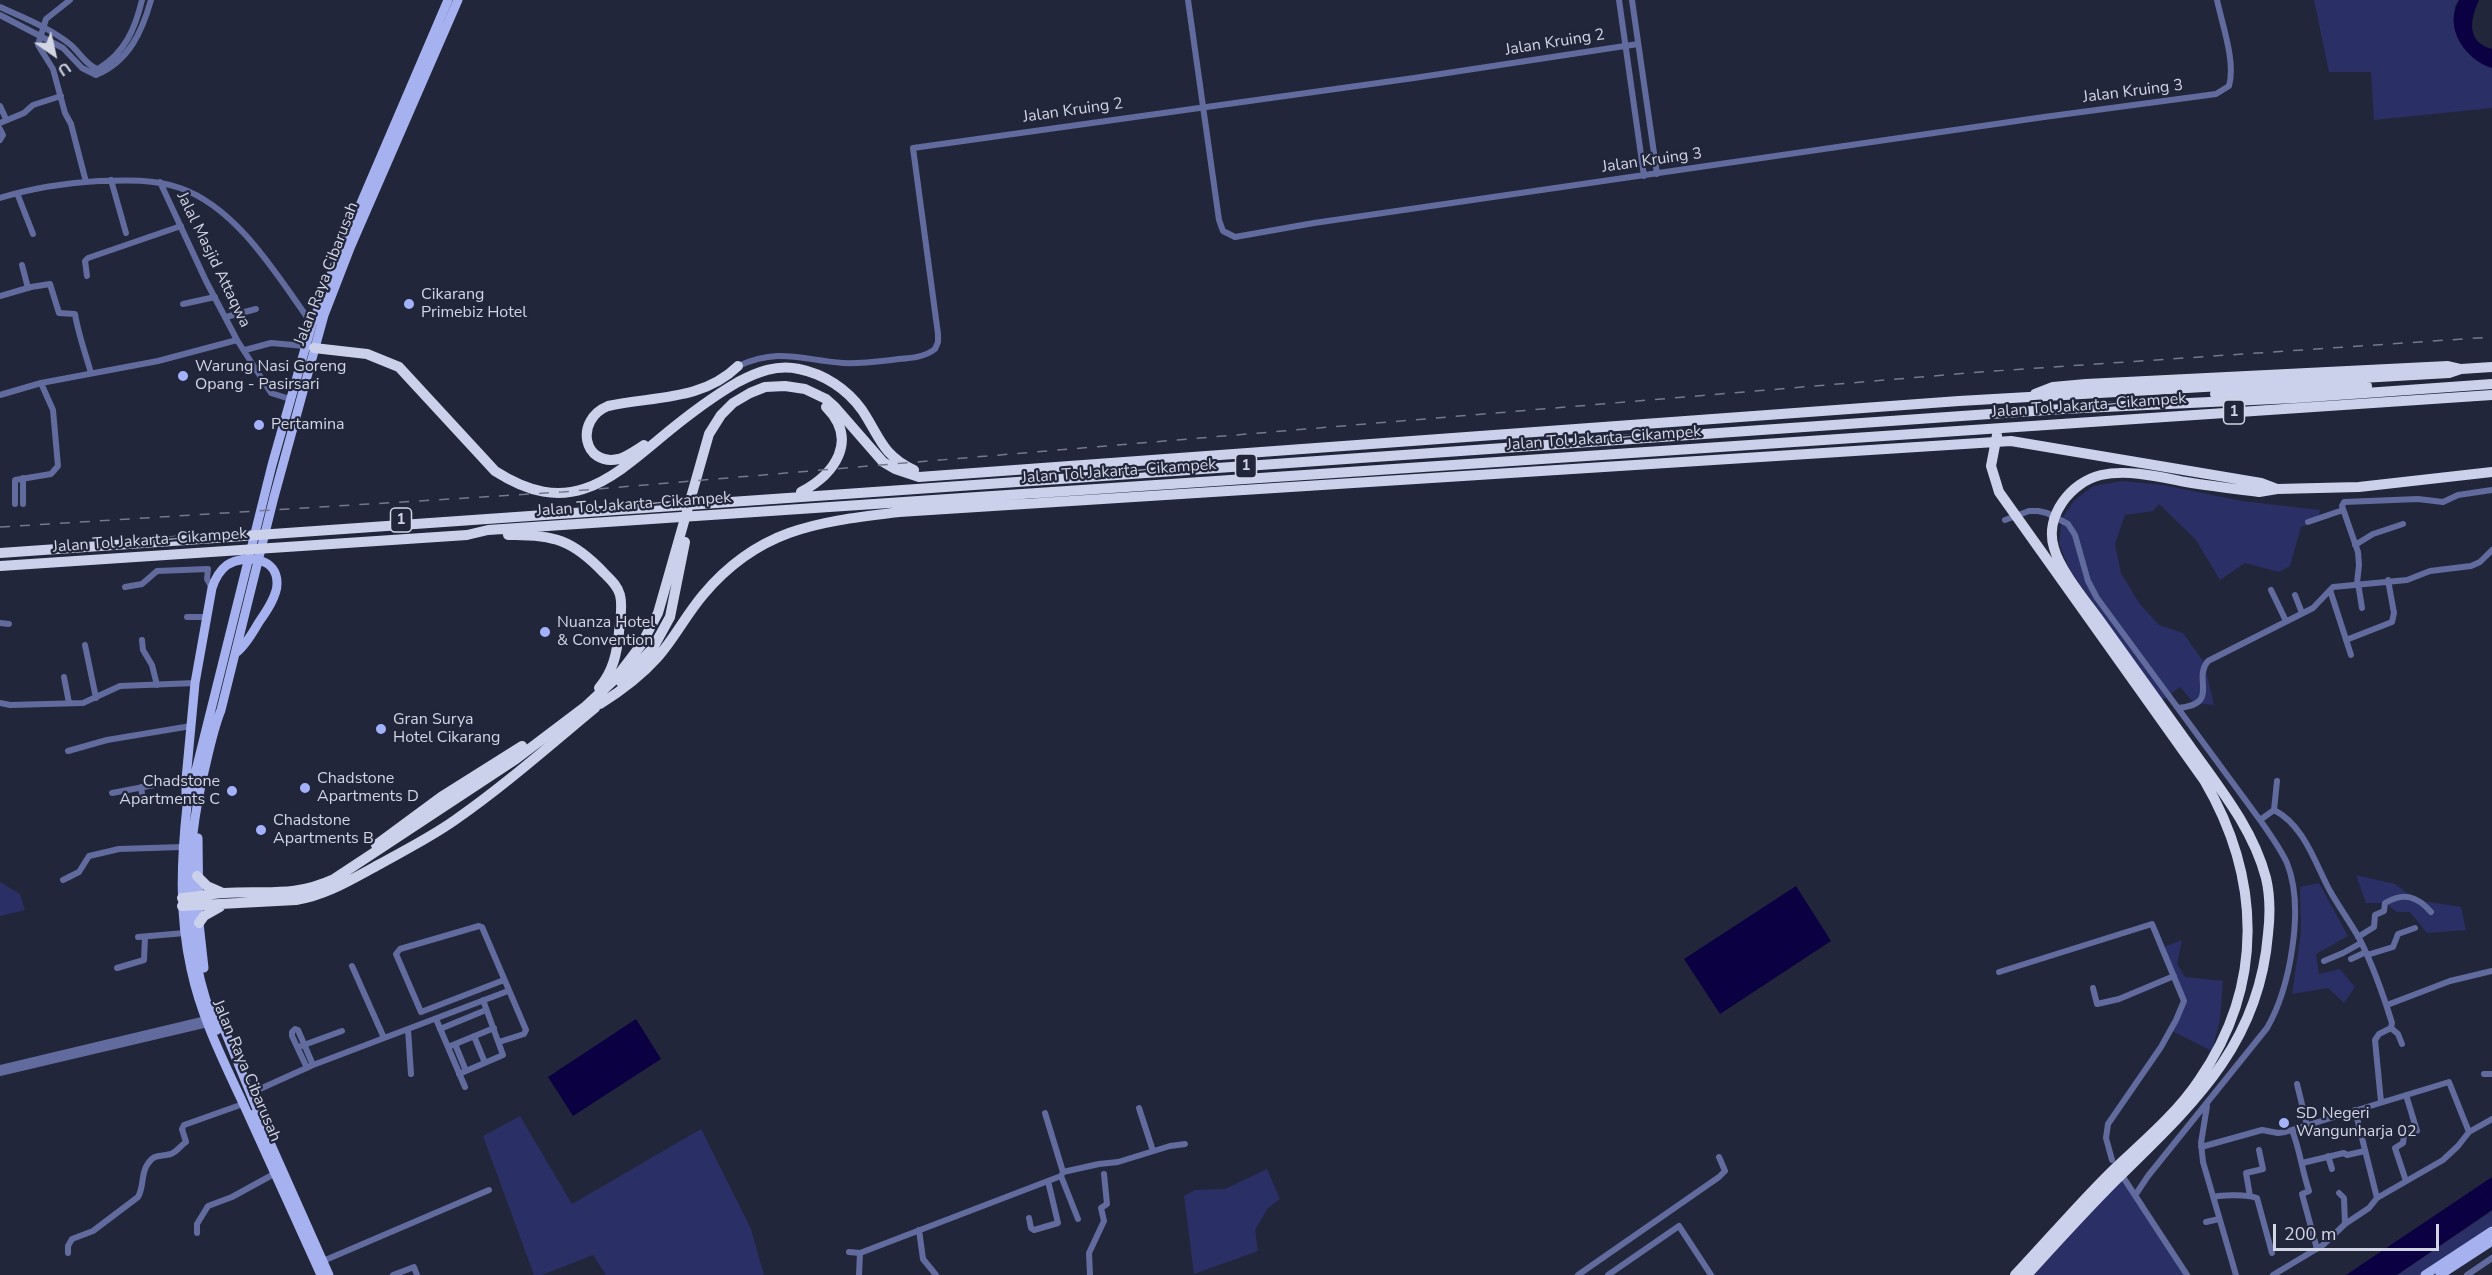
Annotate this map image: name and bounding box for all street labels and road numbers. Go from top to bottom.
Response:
street label: Jalan Kruing 2 [1504,26,1606,60]
street label: Jalan Kruing 3 [2082,76,2184,108]
street label: Jalan Kruing 2 [1022,94,1124,128]
street label: Jalan Kruing 3 [1601,144,1703,178]
street label: Jalal Masjid Attaqwa [172,189,254,331]
street label: Jalan Raya Cibarusah [291,200,363,348]
street label: Jalan Tol Jakarta–Cikampek [1991,390,2187,422]
road number: 1 [2224,400,2244,424]
street label: Jalan Tol Jakarta–Cikampek [1506,423,1702,455]
road number: 1 [1236,454,1256,478]
street label: Jalan Tol Jakarta–Cikampek [1021,456,1217,488]
street label: Jalan Tol Jakarta–Cikampek [536,489,732,521]
road number: 1 [390,508,412,532]
street label: Jalan Tol Jakarta–Cikampek [52,525,248,557]
street label: Jalan Raya Cibarusah [207,997,285,1145]

